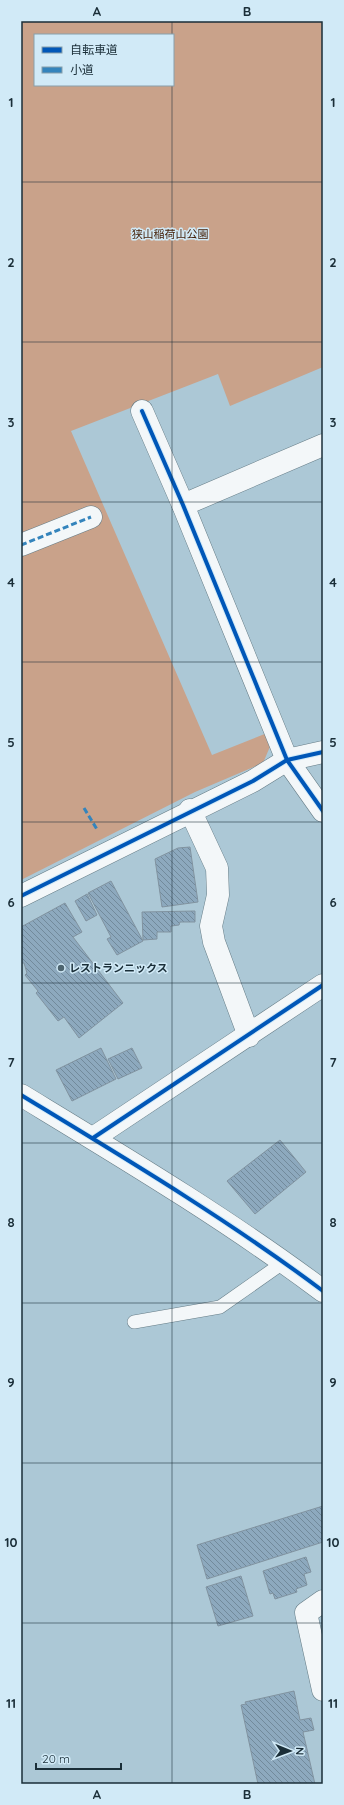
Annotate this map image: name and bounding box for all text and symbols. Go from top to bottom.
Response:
text: A [93,3,102,19]
text: B [243,3,251,19]
legend [34,34,174,86]
text: 自転車道 [70,42,118,57]
text: 小道 [70,62,94,77]
text: 1 [8,94,14,110]
text: 1 [330,94,336,110]
park label: 狭山稲荷山公園 [132,227,209,241]
text: 2 [7,254,15,270]
text: 2 [329,254,337,270]
text: 3 [8,414,15,430]
text: 3 [330,414,337,430]
text: 4 [7,574,15,590]
text: 4 [329,574,337,590]
text: 5 [7,734,15,750]
text: 5 [329,734,337,750]
text: 6 [7,894,15,910]
text: 6 [329,894,337,910]
place label: レストランニックス [69,961,168,975]
marker: レストランニックス [56,963,66,973]
text: 7 [7,1054,15,1070]
text: 7 [329,1054,337,1070]
text: 8 [7,1214,15,1230]
text: 8 [329,1214,337,1230]
text: 9 [7,1374,15,1390]
text: 9 [329,1374,337,1390]
text: 10 [4,1534,18,1550]
text: 10 [326,1534,340,1550]
text: 11 [6,1695,16,1711]
text: 11 [328,1695,338,1711]
north arrow [270,1731,310,1771]
scale bar [36,1745,121,1771]
text: N [293,1747,307,1755]
text: 20 m [42,1751,70,1766]
text: A [93,1786,102,1802]
text: B [243,1786,251,1802]

